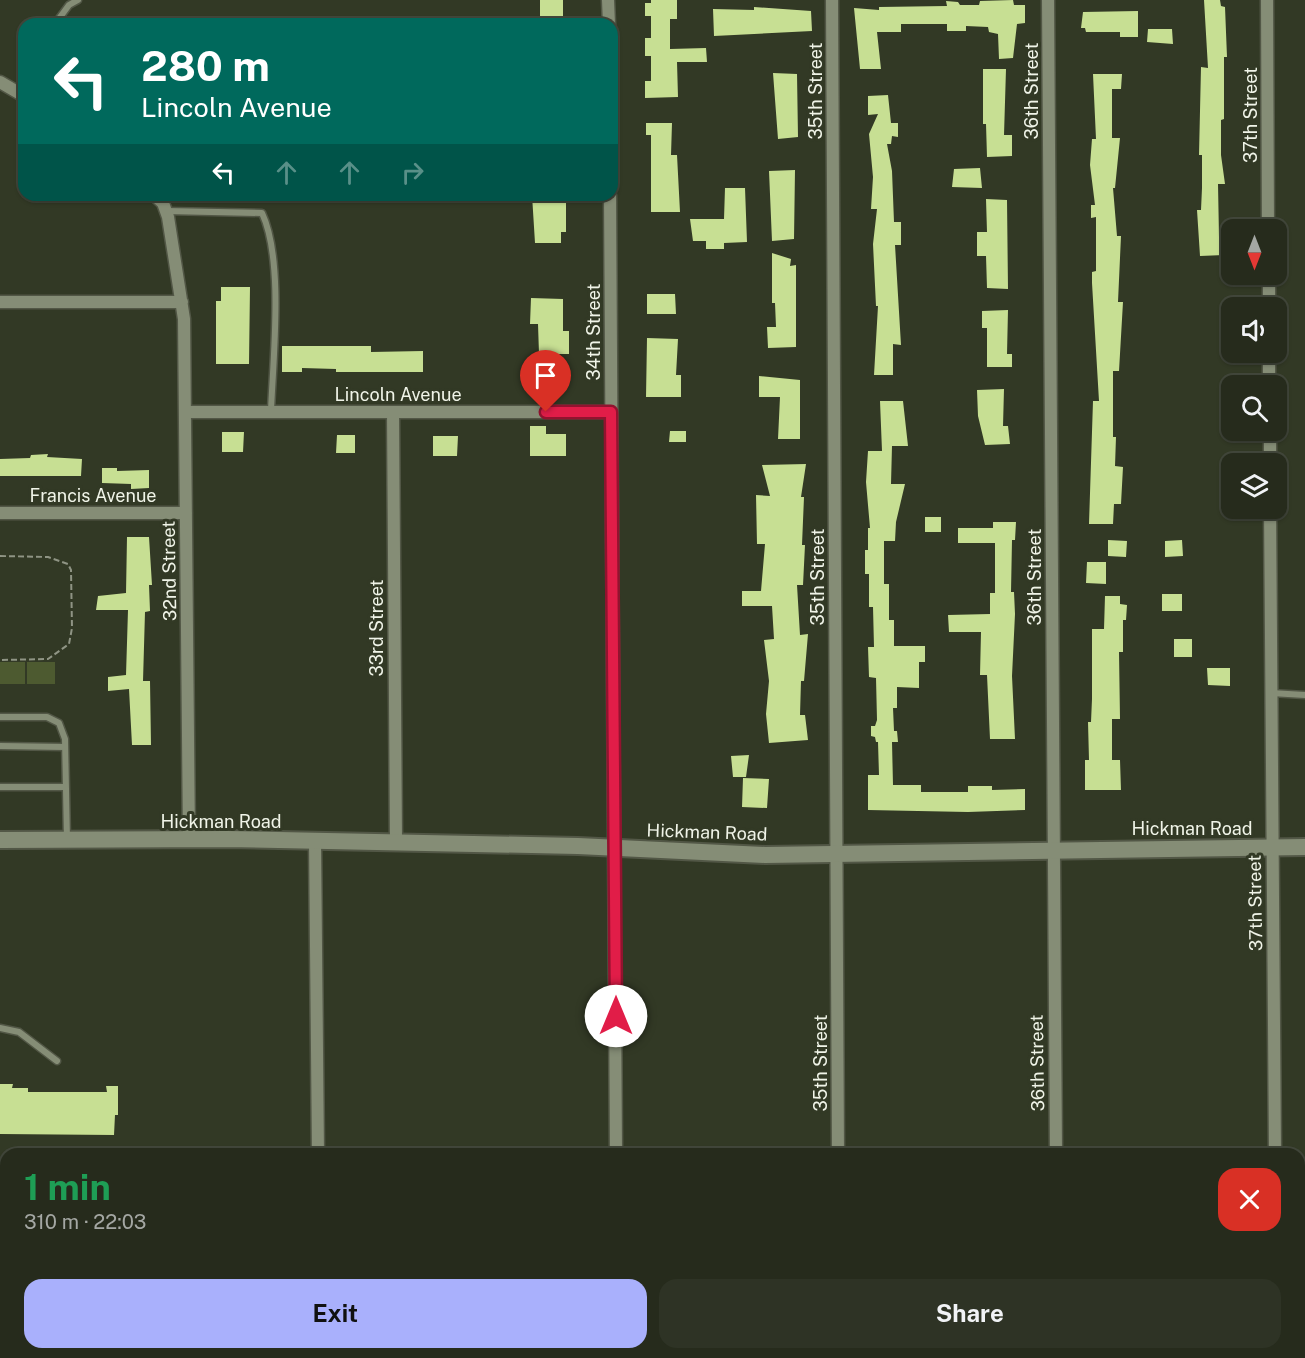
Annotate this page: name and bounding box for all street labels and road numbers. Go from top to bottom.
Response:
street label: 35th Street [805,42,826,140]
street label: 36th Street [1021,43,1042,139]
street label: 37th Street [1240,67,1261,163]
street label: 34th Street [583,284,604,380]
street label: Lincoln Avenue [334,384,462,405]
street label: Francis Avenue [29,485,157,506]
street label: 32nd Street [158,521,180,621]
street label: 35th Street [807,528,828,626]
street label: 36th Street [1024,529,1045,625]
street label: 33rd Street [366,579,387,677]
street label: Hickman Road [161,811,281,832]
street label: Hickman Road [1132,818,1252,839]
street label: Hickman Road [646,819,768,845]
street label: 37th Street [1244,855,1266,951]
street label: 35th Street [810,1014,831,1112]
street label: 36th Street [1026,1014,1048,1112]

